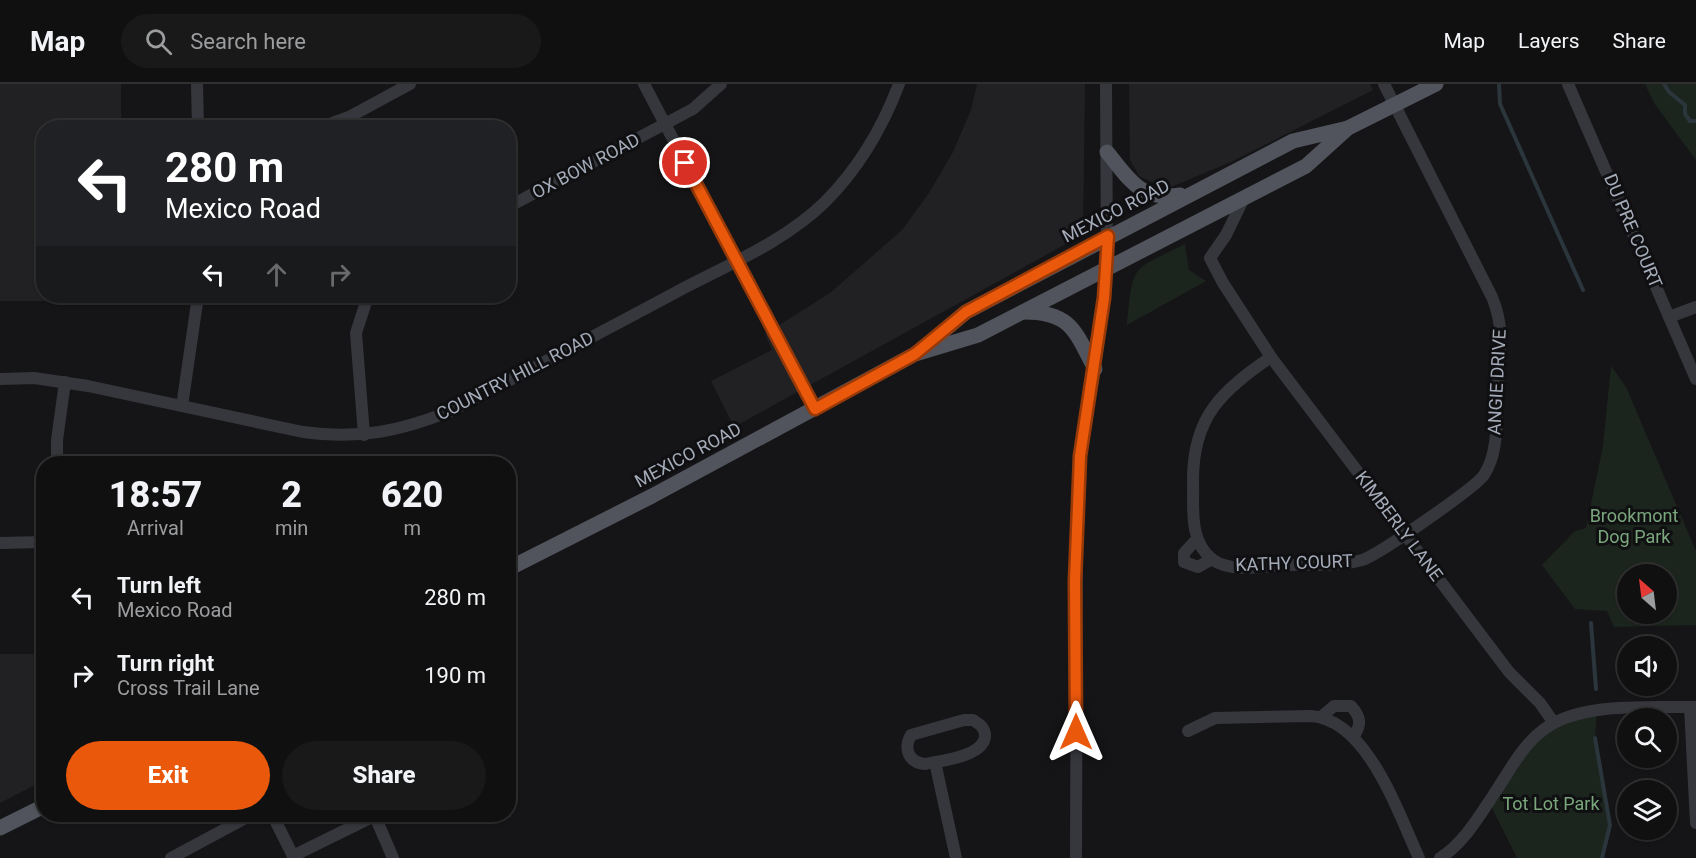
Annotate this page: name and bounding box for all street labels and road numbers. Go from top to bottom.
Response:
street label: OX BOW ROAD [528,128,643,203]
street label: DU PRE COURT [1600,171,1667,291]
street label: MEXICO ROAD [1059,175,1173,247]
street label: COUNTRY HILL ROAD [433,327,597,424]
street label: ANGIE DRIVE [1483,329,1510,435]
street label: MEXICO ROAD [631,418,745,491]
street label: KIMBERLY LANE [1351,467,1448,585]
street label: KATHY COURT [1235,550,1353,575]

